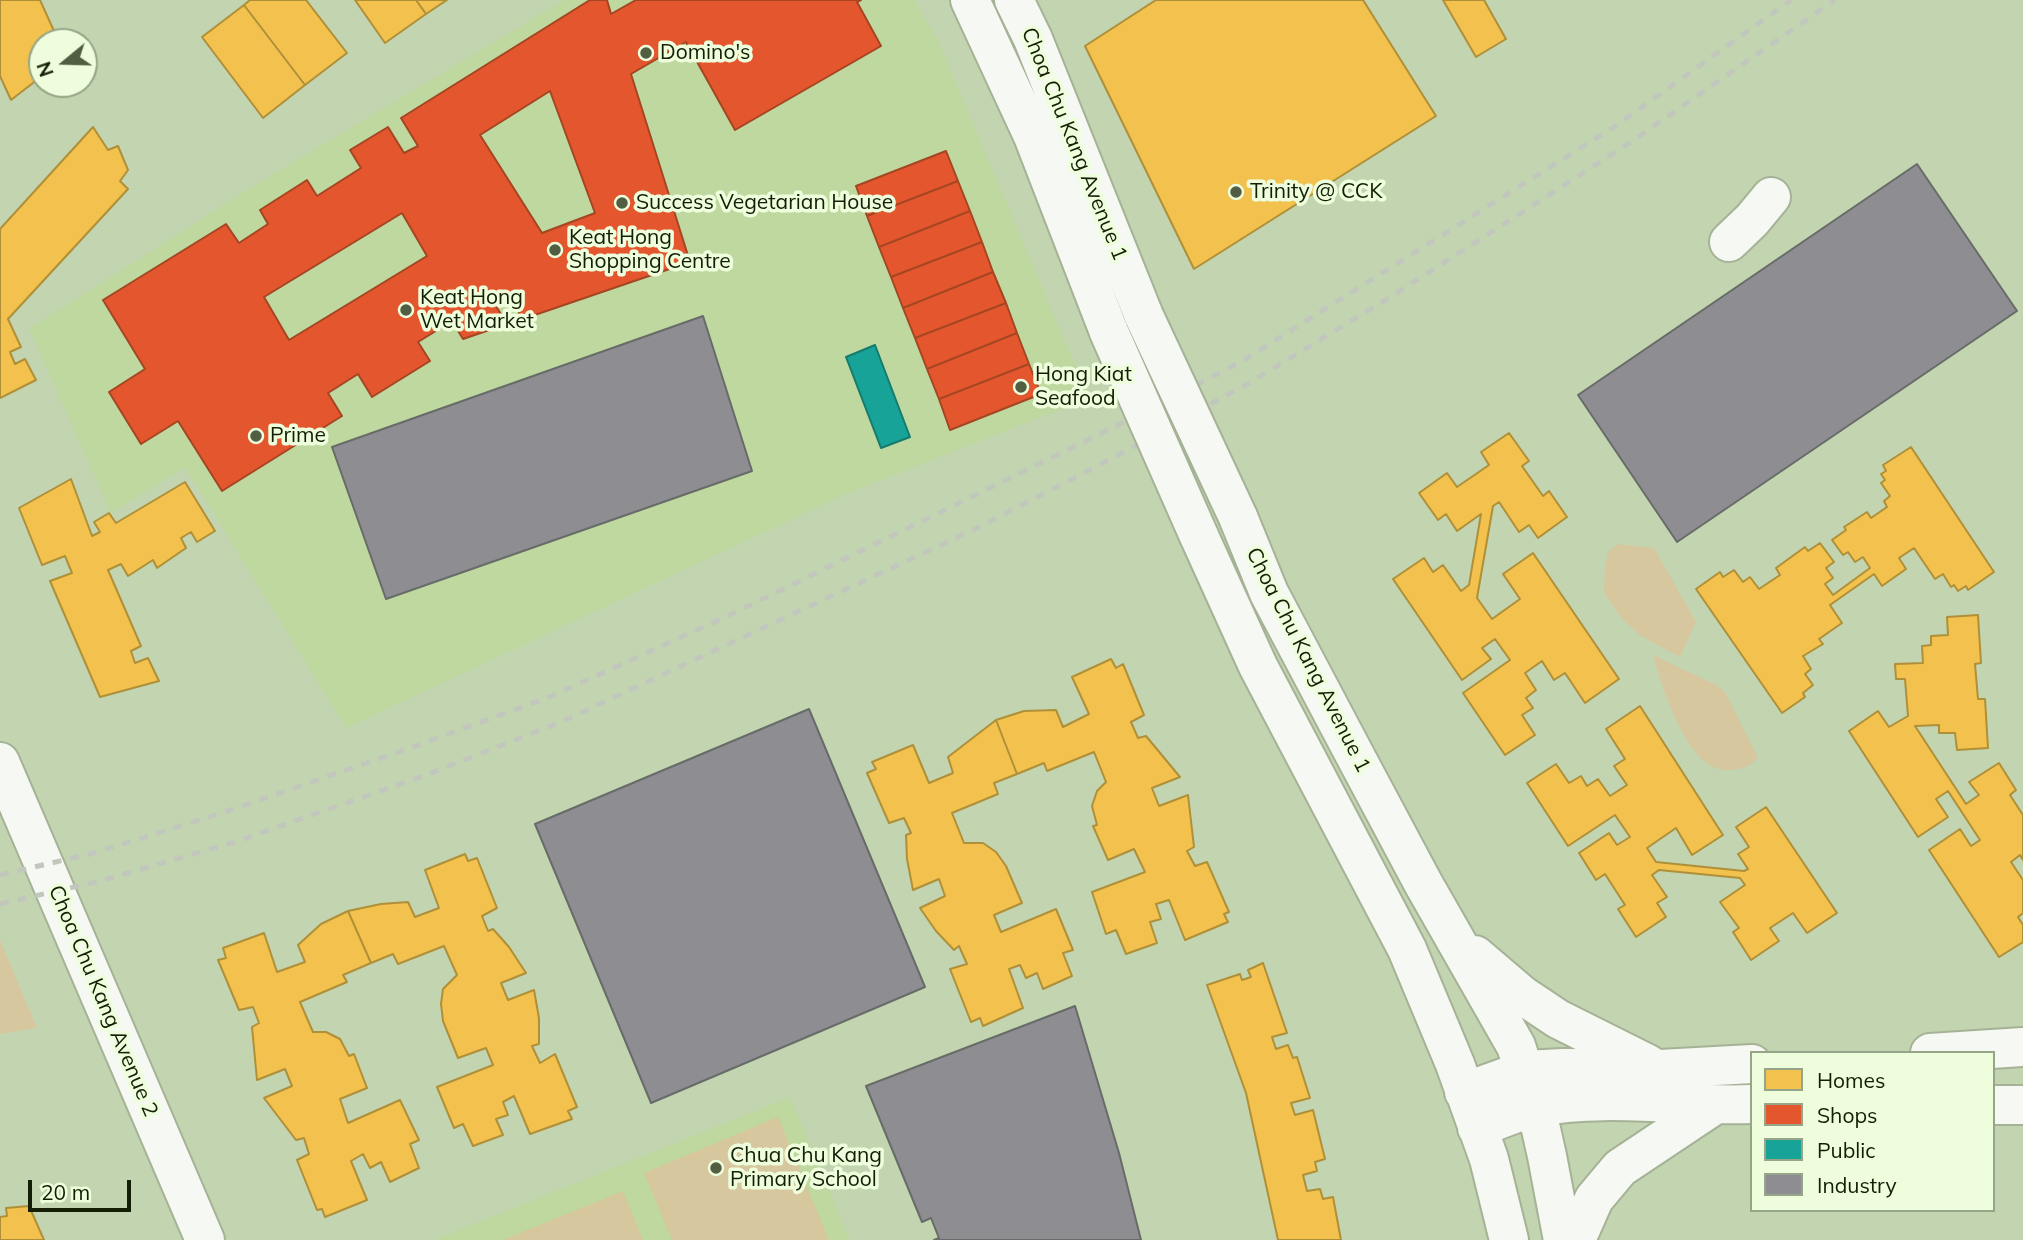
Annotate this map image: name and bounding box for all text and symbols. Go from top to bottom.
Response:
street label: Choa Chu Kang Avenue 1 [1016,24,1132,264]
north arrow [28,28,98,98]
place label: Domino's [660,40,750,66]
marker: Domino's [638,45,654,61]
text: N [31,58,59,80]
place label: Trinity @ CCK [1250,179,1383,205]
marker: Trinity @ CCK [1228,184,1244,200]
place label: Success Vegetarian House [636,190,893,216]
marker: Success Vegetarian House [614,195,630,211]
place label: Keat Hong Shopping Centre [569,225,731,275]
marker: Keat Hong Shopping Centre [547,242,563,258]
place label: Keat Hong Wet Market [420,285,534,335]
marker: Keat Hong Wet Market [398,302,414,318]
place label: Hong Kiat Seafood [1035,362,1132,412]
marker: Hong Kiat Seafood [1013,379,1029,395]
place label: Prime [270,423,326,449]
marker: Prime [248,428,264,444]
street label: Choa Chu Kang Avenue 1 [1240,544,1376,776]
street label: Choa Chu Kang Avenue 2 [43,882,163,1120]
legend [1750,1051,1995,1212]
text: Homes [1817,1067,1885,1093]
text: Shops [1817,1102,1877,1128]
text: Public [1817,1137,1876,1163]
place label: Chua Chu Kang Primary School [730,1143,882,1193]
marker: Chua Chu Kang Primary School [708,1160,724,1176]
scale bar [32,1166,135,1210]
text: Industry [1817,1172,1897,1198]
text: 20 m [41,1179,90,1205]

